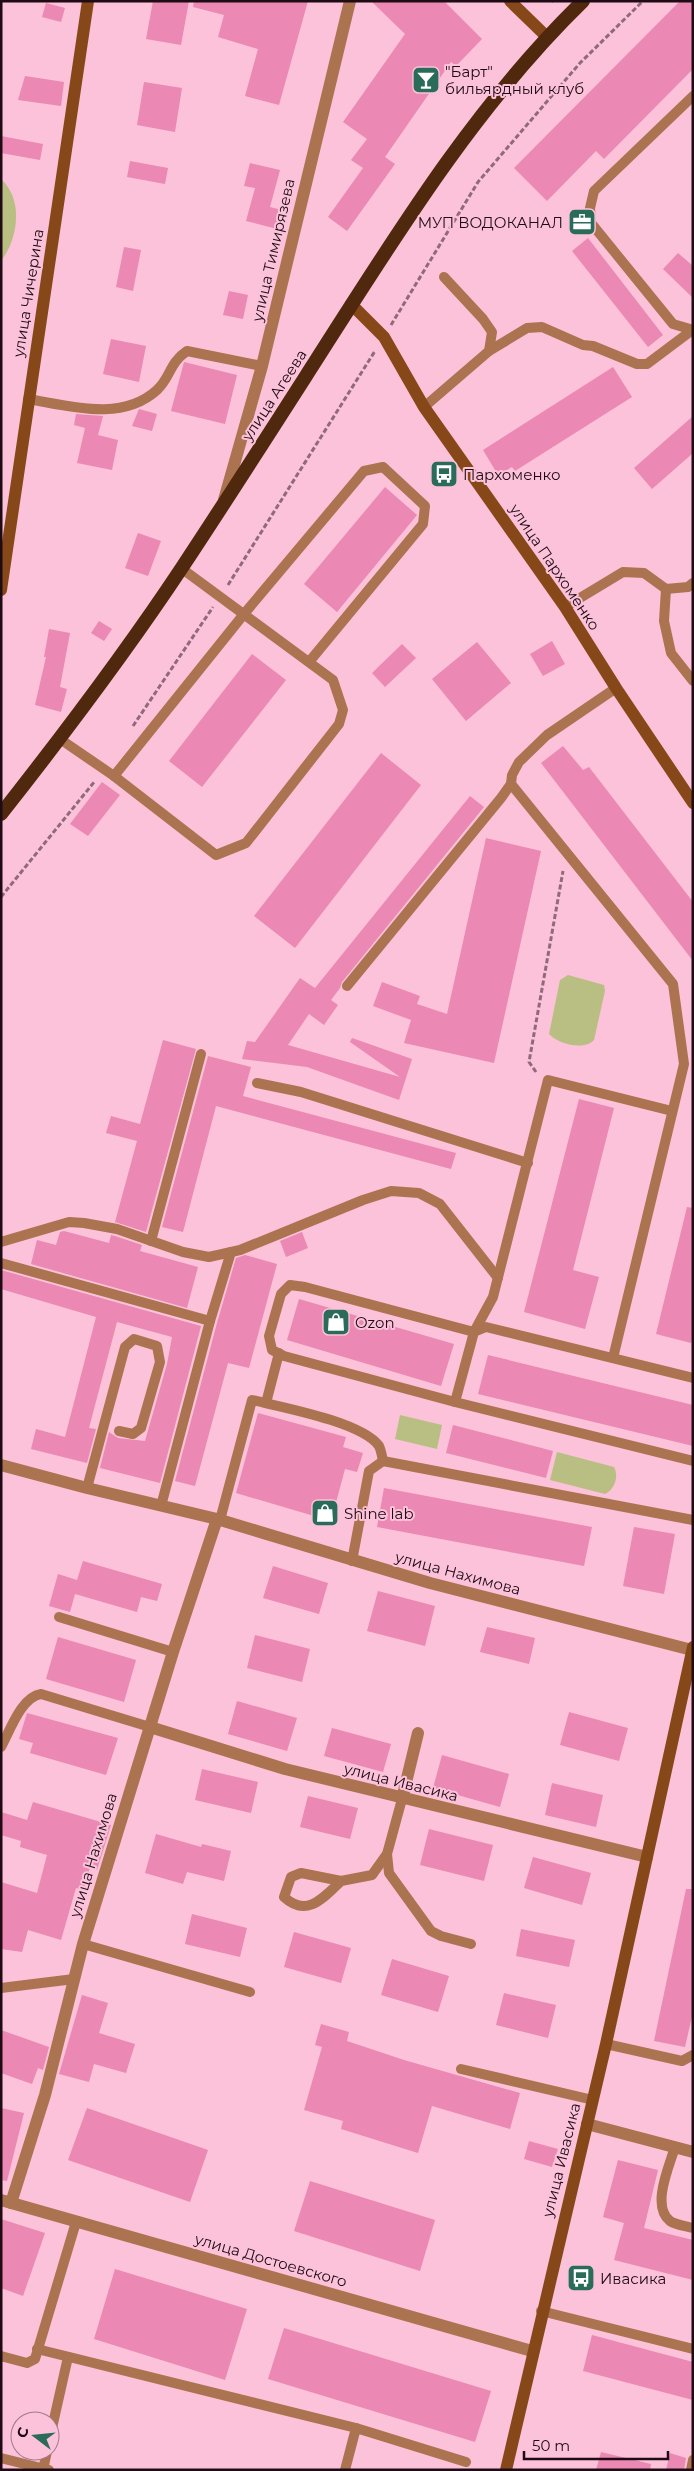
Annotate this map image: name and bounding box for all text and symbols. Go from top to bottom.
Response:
place label: "Барт" бильярдный клуб [445,62,584,98]
bar icon: "Барт" бильярдный клуб [411,65,441,95]
street label: улица Тимирязева [247,177,299,324]
office icon: МУП ВОДОКАНАЛ [567,207,597,237]
place label: МУП ВОДОКАНАЛ [418,213,563,232]
street label: улица Чичерина [8,228,48,359]
street label: улица Агеева [237,346,311,445]
bus stop icon: Пархоменко [429,459,459,489]
place label: Пархоменко [463,465,561,484]
street label: улица Пархоменко [505,499,604,634]
shop icon: Ozon [321,1307,351,1337]
place label: Ozon [355,1313,395,1332]
shop icon: Shine lab [310,1498,340,1528]
place label: Shine lab [344,1504,414,1523]
street label: улица Нахимова [392,1547,523,1599]
street label: улица Ивасика [341,1758,460,1805]
street label: улица Нахимова [65,1790,121,1921]
street label: улица Ивасика [537,2101,584,2220]
street label: улица Достоевского [192,2229,349,2291]
bus stop icon: Ивасика [566,2263,596,2293]
place label: Ивасика [600,2269,666,2288]
north arrow [10,2411,60,2461]
text: С [12,2425,33,2440]
scale bar [524,2428,668,2460]
text: 50 m [532,2436,570,2455]

